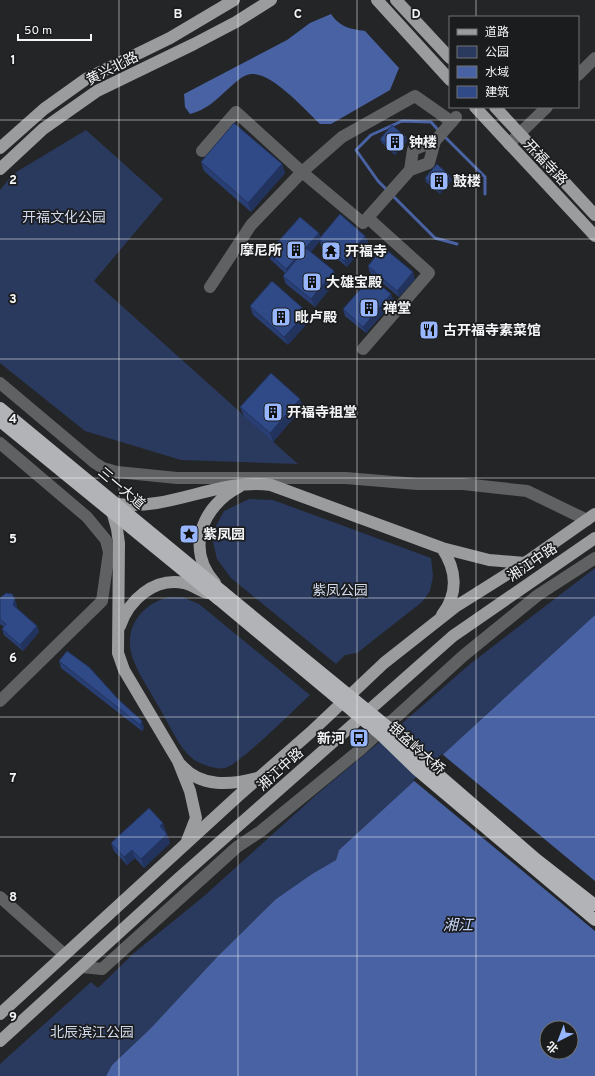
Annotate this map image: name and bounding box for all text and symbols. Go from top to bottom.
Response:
text: B [174,7,183,23]
text: C [294,7,302,23]
text: D [411,7,421,23]
scale bar [18,16,91,42]
legend [449,16,579,108]
text: 50 m [24,23,52,39]
text: 道路 [485,25,509,41]
text: 公园 [485,45,509,61]
street label: 黄兴北路 [83,48,141,90]
text: 1 [10,53,16,69]
text: 水域 [485,65,509,81]
text: 建筑 [485,85,509,101]
building icon: 钟楼 [384,131,406,153]
place label: 钟楼 [409,135,437,152]
street label: 开福寺路 [520,137,570,189]
building icon: 鼓楼 [428,170,450,192]
text: 2 [9,173,17,189]
place label: 鼓楼 [453,174,481,191]
park label: 开福文化公园 [22,209,106,227]
building icon: 摩尼所 [285,239,307,261]
temple icon: 开福寺 [320,240,342,262]
place label: 摩尼所 [240,242,282,260]
place label: 开福寺 [345,244,387,261]
building icon: 大雄宝殿 [301,271,323,293]
place label: 大雄宝殿 [326,274,382,292]
text: 3 [9,292,17,308]
building icon: 禅堂 [358,297,380,319]
place label: 禅堂 [383,301,411,318]
building icon: 毗卢殿 [270,306,292,328]
place label: 毗卢殿 [295,310,337,327]
restaurant icon: 古开福寺素菜馆 [418,319,440,341]
place label: 古开福寺素菜馆 [443,323,541,340]
building icon: 开福寺祖堂 [262,401,284,423]
place label: 开福寺祖堂 [287,405,357,422]
text: 4 [9,412,17,428]
street label: 三一大道 [94,465,148,514]
place icon: 紫凤园 [178,523,200,545]
place label: 紫凤园 [203,527,245,544]
text: 5 [9,532,17,548]
street label: 湘江中路 [505,541,561,586]
park label: 紫凤公园 [312,583,368,600]
text: 6 [9,651,17,667]
street label: 银盆岭大桥 [384,719,448,779]
bus stop icon: 新河 [348,727,370,749]
place label: 新河 [317,731,345,748]
street label: 湘江中路 [255,745,307,795]
text: 7 [10,771,17,787]
text: 8 [9,890,17,906]
water label: 湘江 [443,917,475,936]
text: 9 [9,1010,17,1026]
north arrow [539,1020,579,1060]
park label: 北辰滨江公园 [50,1024,134,1042]
text: 北 [544,1038,562,1056]

